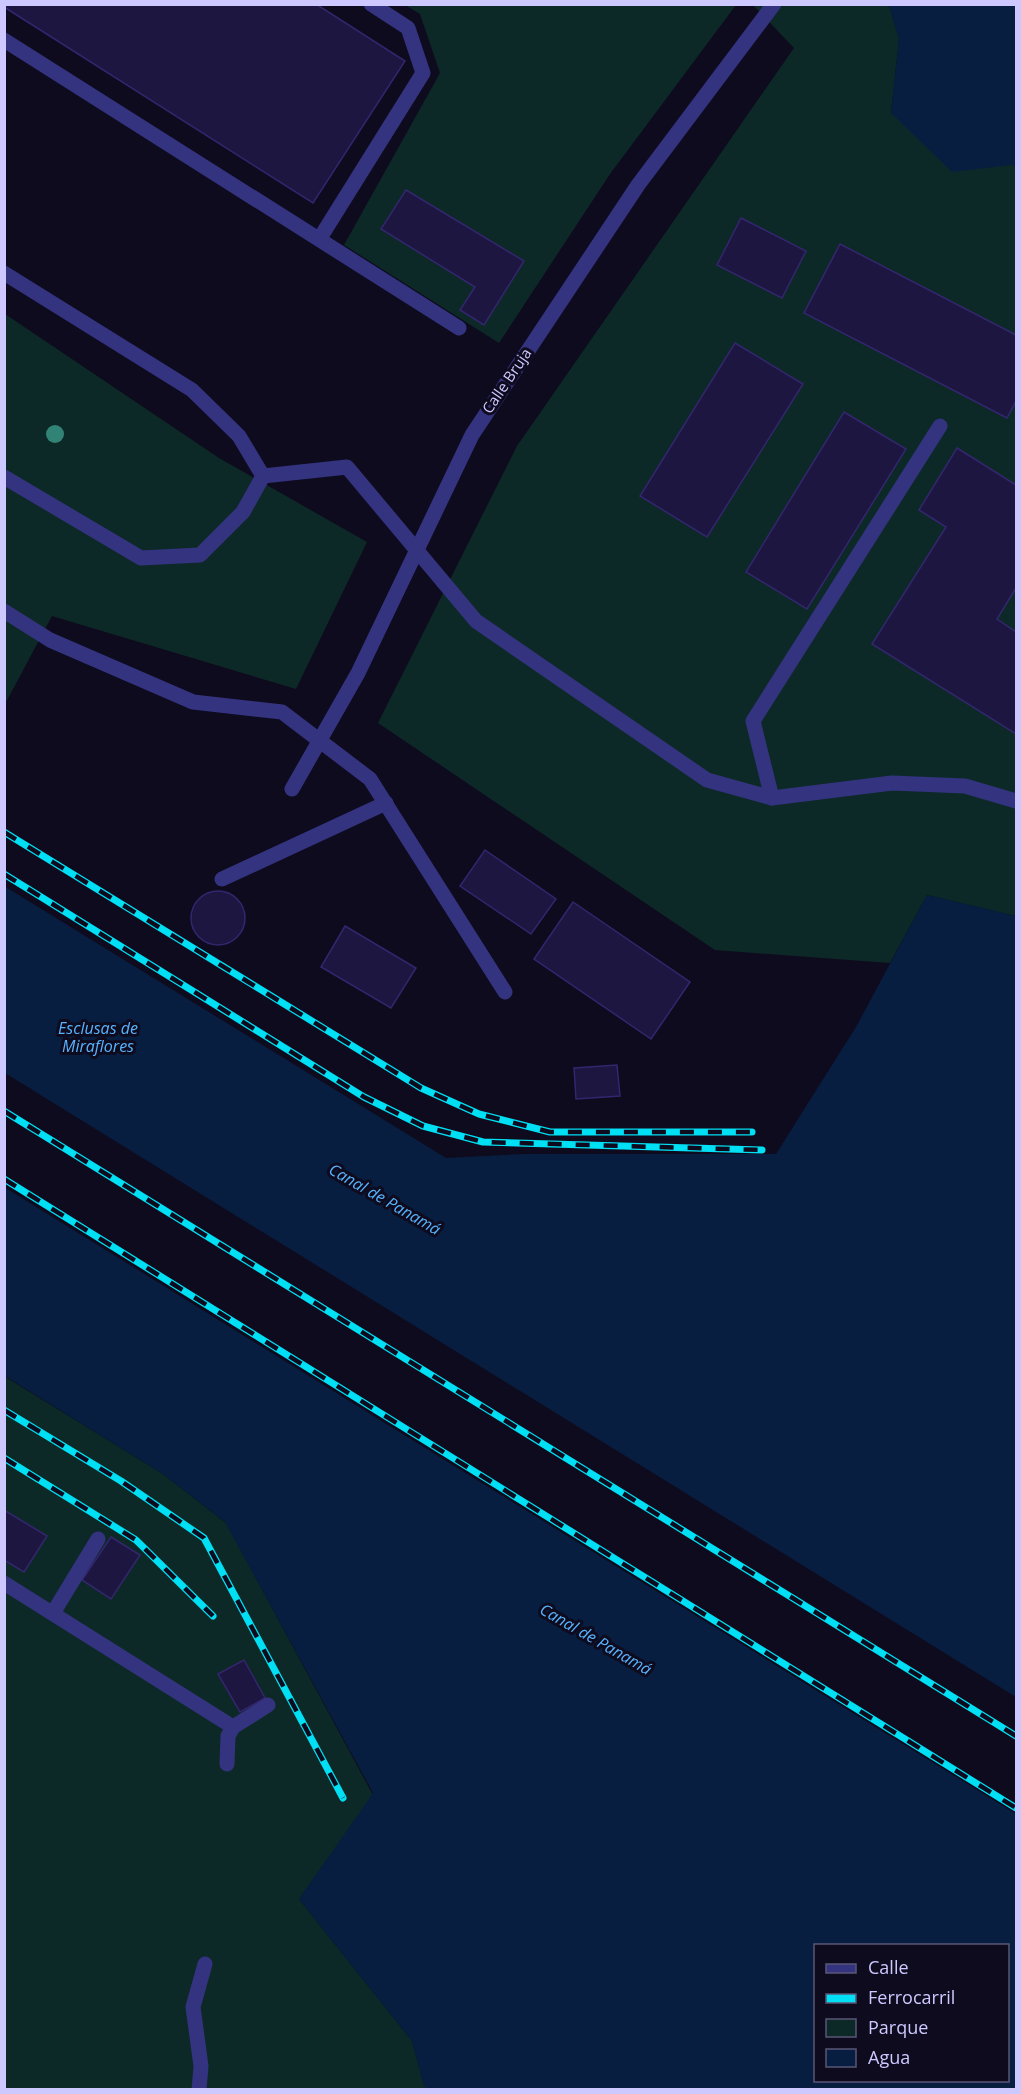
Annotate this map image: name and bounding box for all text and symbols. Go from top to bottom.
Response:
street label: Calle Bruja [477,344,535,417]
water label: Esclusas de Miraflores [58,1017,138,1057]
water label: Canal de Panamá [325,1158,445,1240]
water label: Canal de Panamá [536,1598,656,1680]
legend [814,1944,1009,2082]
text: Calle [868,1955,909,1979]
text: Ferrocarril [868,1985,955,2009]
text: Parque [868,2015,928,2039]
text: Agua [868,2045,910,2069]

